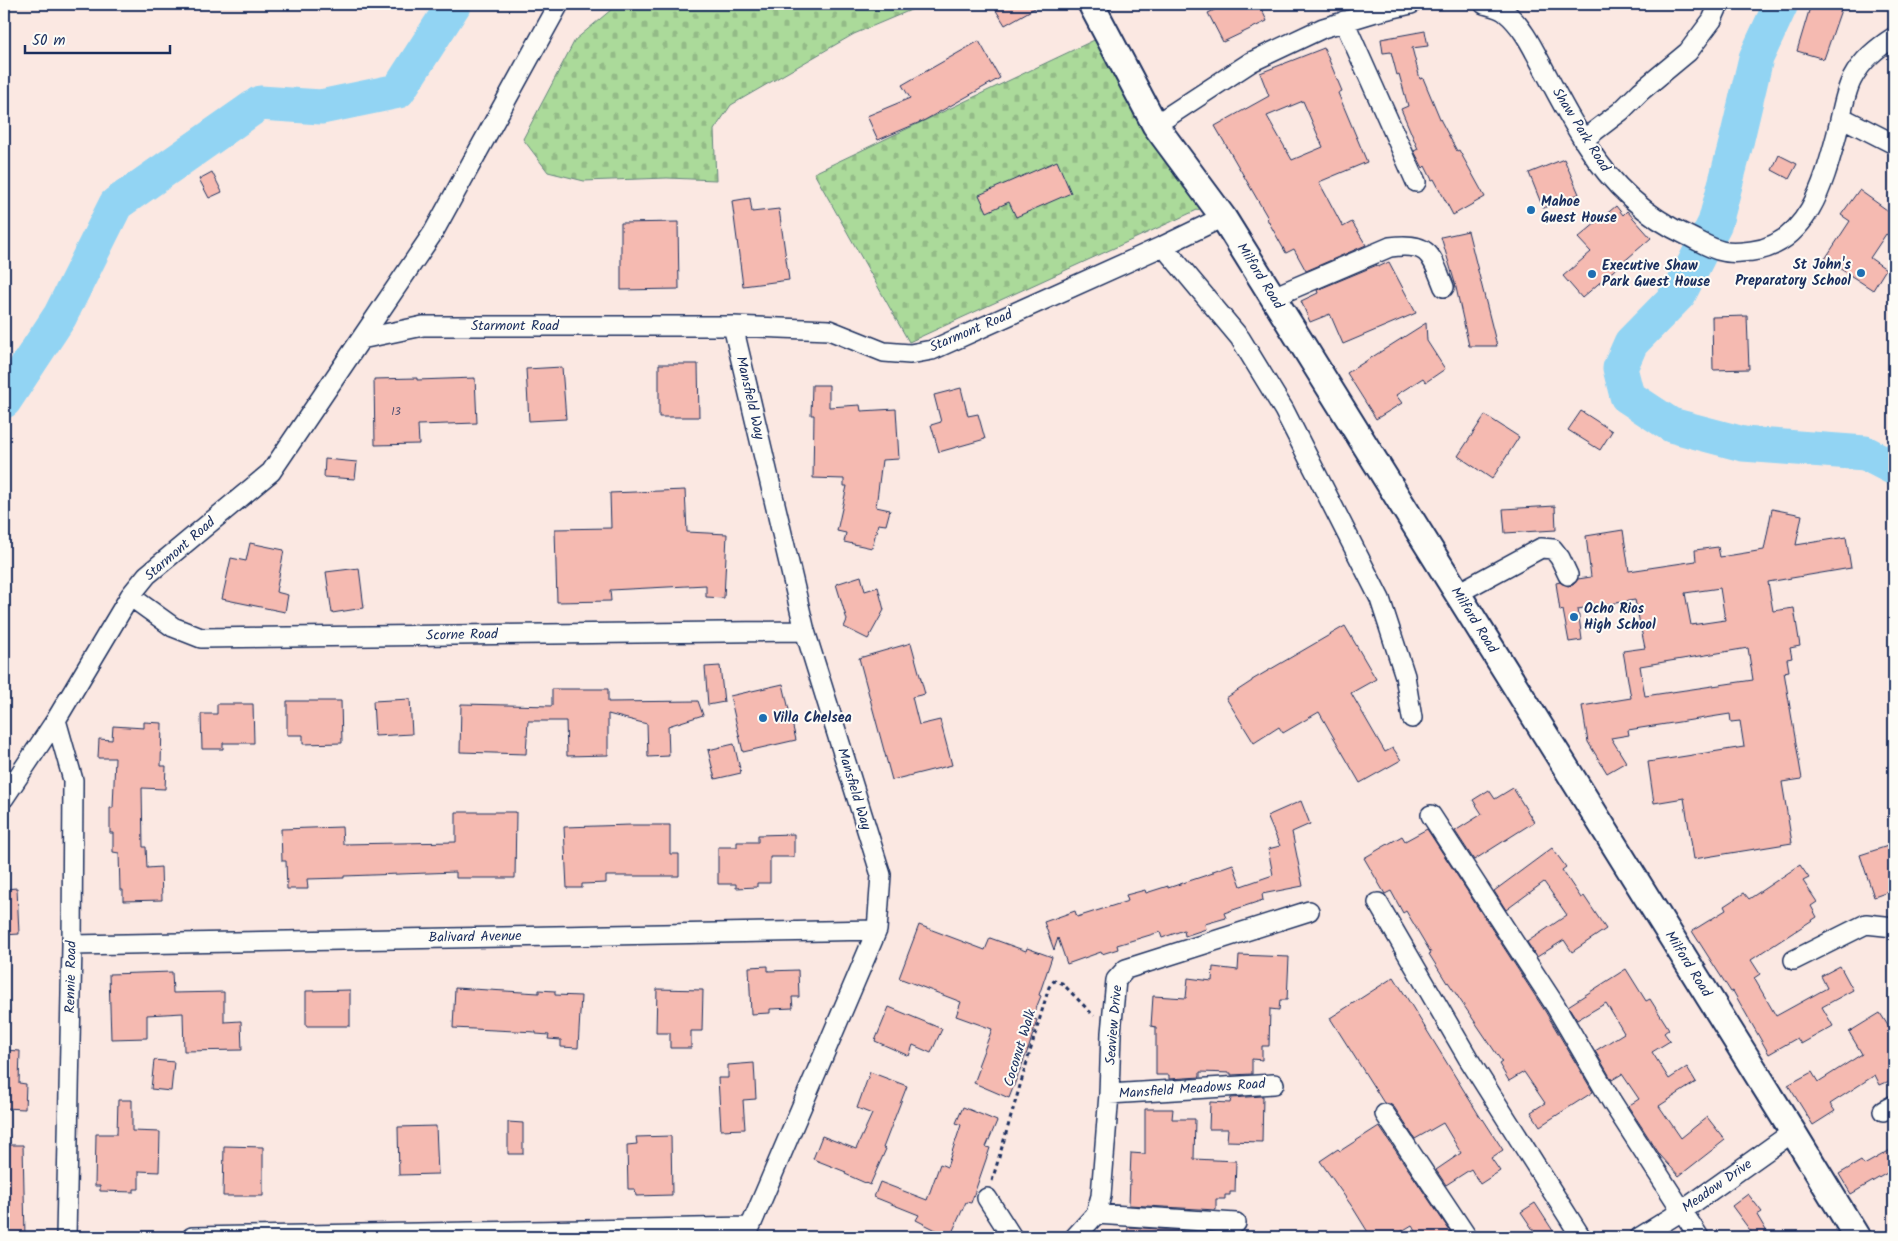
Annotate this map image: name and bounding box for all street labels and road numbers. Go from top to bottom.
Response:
street label: Shaw Park Road [1546,84,1616,177]
street label: Milford Road [1231,238,1290,314]
street label: Starmont Road [926,303,1017,358]
street label: Starmont Road [471,315,560,337]
street label: Mansfield Way [730,354,770,442]
street label: Starmont Road [140,511,221,586]
street label: Milford Road [1445,582,1504,658]
street label: Scorne Road [426,623,499,647]
street label: Mansfield Way [831,745,877,833]
street label: Balivard Avenue [428,925,522,949]
street label: Milford Road [1659,926,1718,1002]
street label: Rennie Road [59,939,83,1014]
street label: Seaview Drive [1100,983,1129,1066]
street label: Coconut Walk [998,1006,1042,1089]
street label: Mansfield Meadows Road [1118,1073,1267,1105]
street label: Meadow Drive [1677,1153,1757,1218]

